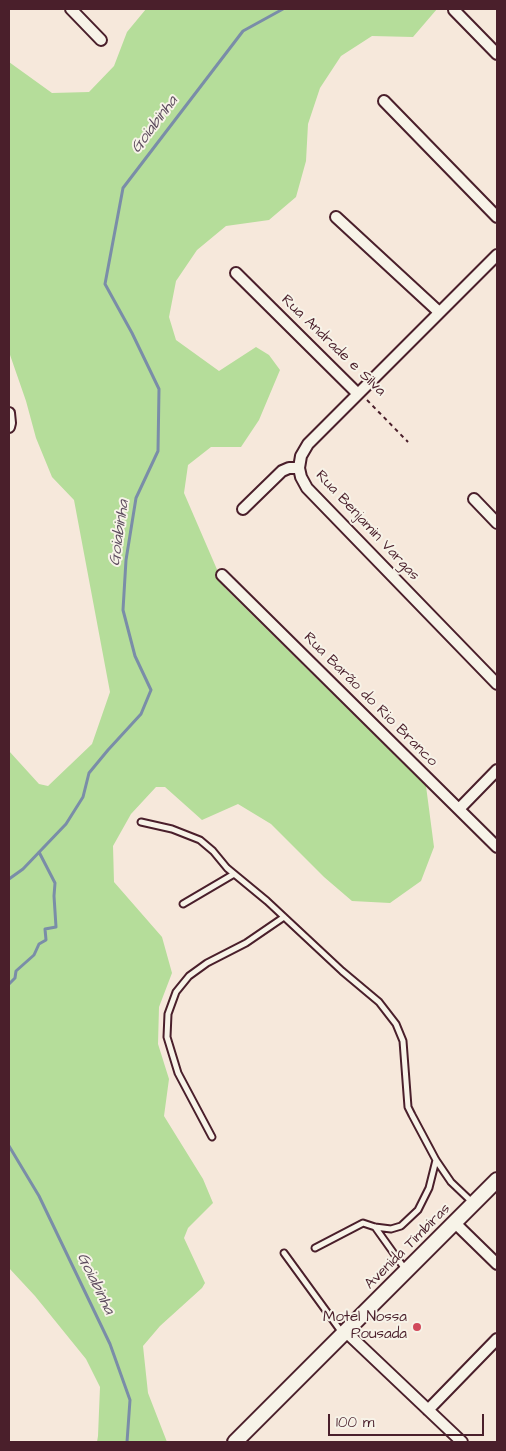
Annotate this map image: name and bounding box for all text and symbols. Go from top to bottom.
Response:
water label: Goiabinha [127,93,183,157]
street label: Rua Andrade e Silva [277,292,389,400]
street label: Rua Benjamin Vargas [311,467,423,585]
water label: Goiabinha [106,499,134,567]
street label: Rua Barão do Rio Branco [299,629,441,771]
street label: Avenida Timbiras [361,1200,455,1294]
water label: Goiabinha [72,1250,118,1318]
place label: Motel Nossa Pousada [323,1309,407,1344]
marker: Motel Nossa Pousada [411,1321,423,1333]
scale bar [331,1404,487,1436]
text: 100 m [336,1412,375,1433]

